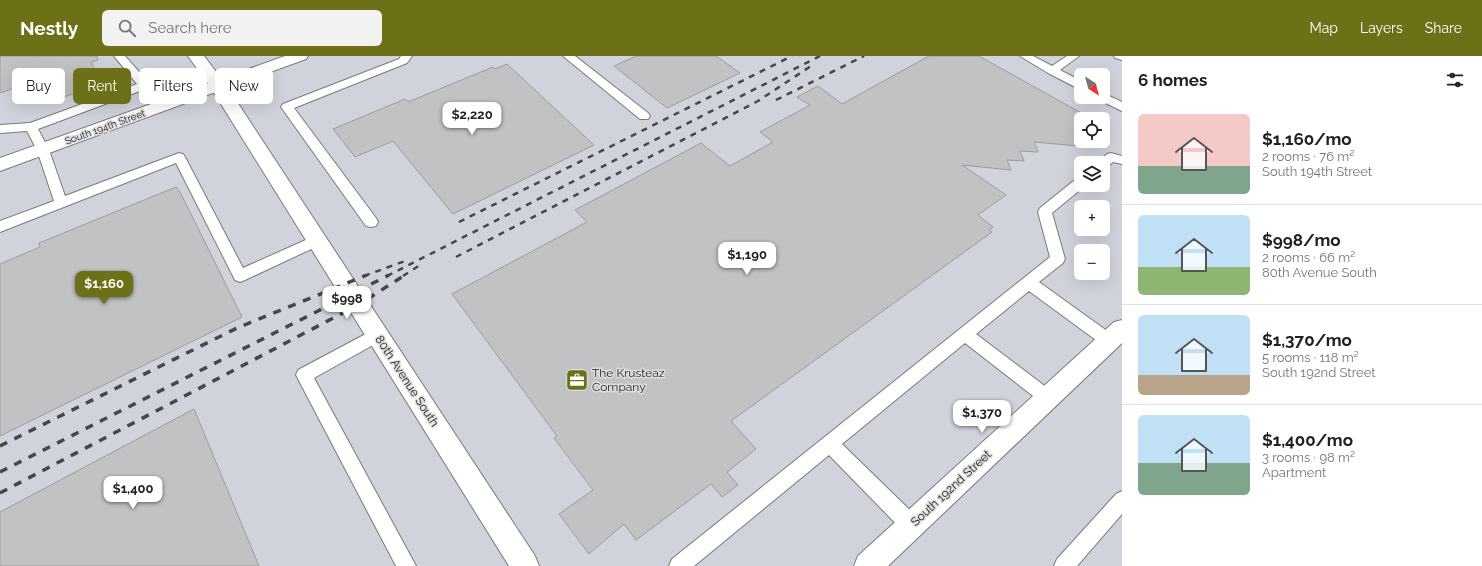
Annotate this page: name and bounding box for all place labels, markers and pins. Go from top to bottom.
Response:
pin: $2,220 [439,102,505,136]
pin: $1,190 [714,242,780,276]
pin: $1,160 [71,271,137,305]
pin: $998 [323,286,371,320]
place label: The Krusteaz Company [592,366,665,394]
office icon: The Krusteaz Company [564,367,590,393]
pin: $1,370 [949,400,1015,434]
pin: $1,400 [100,476,166,510]

